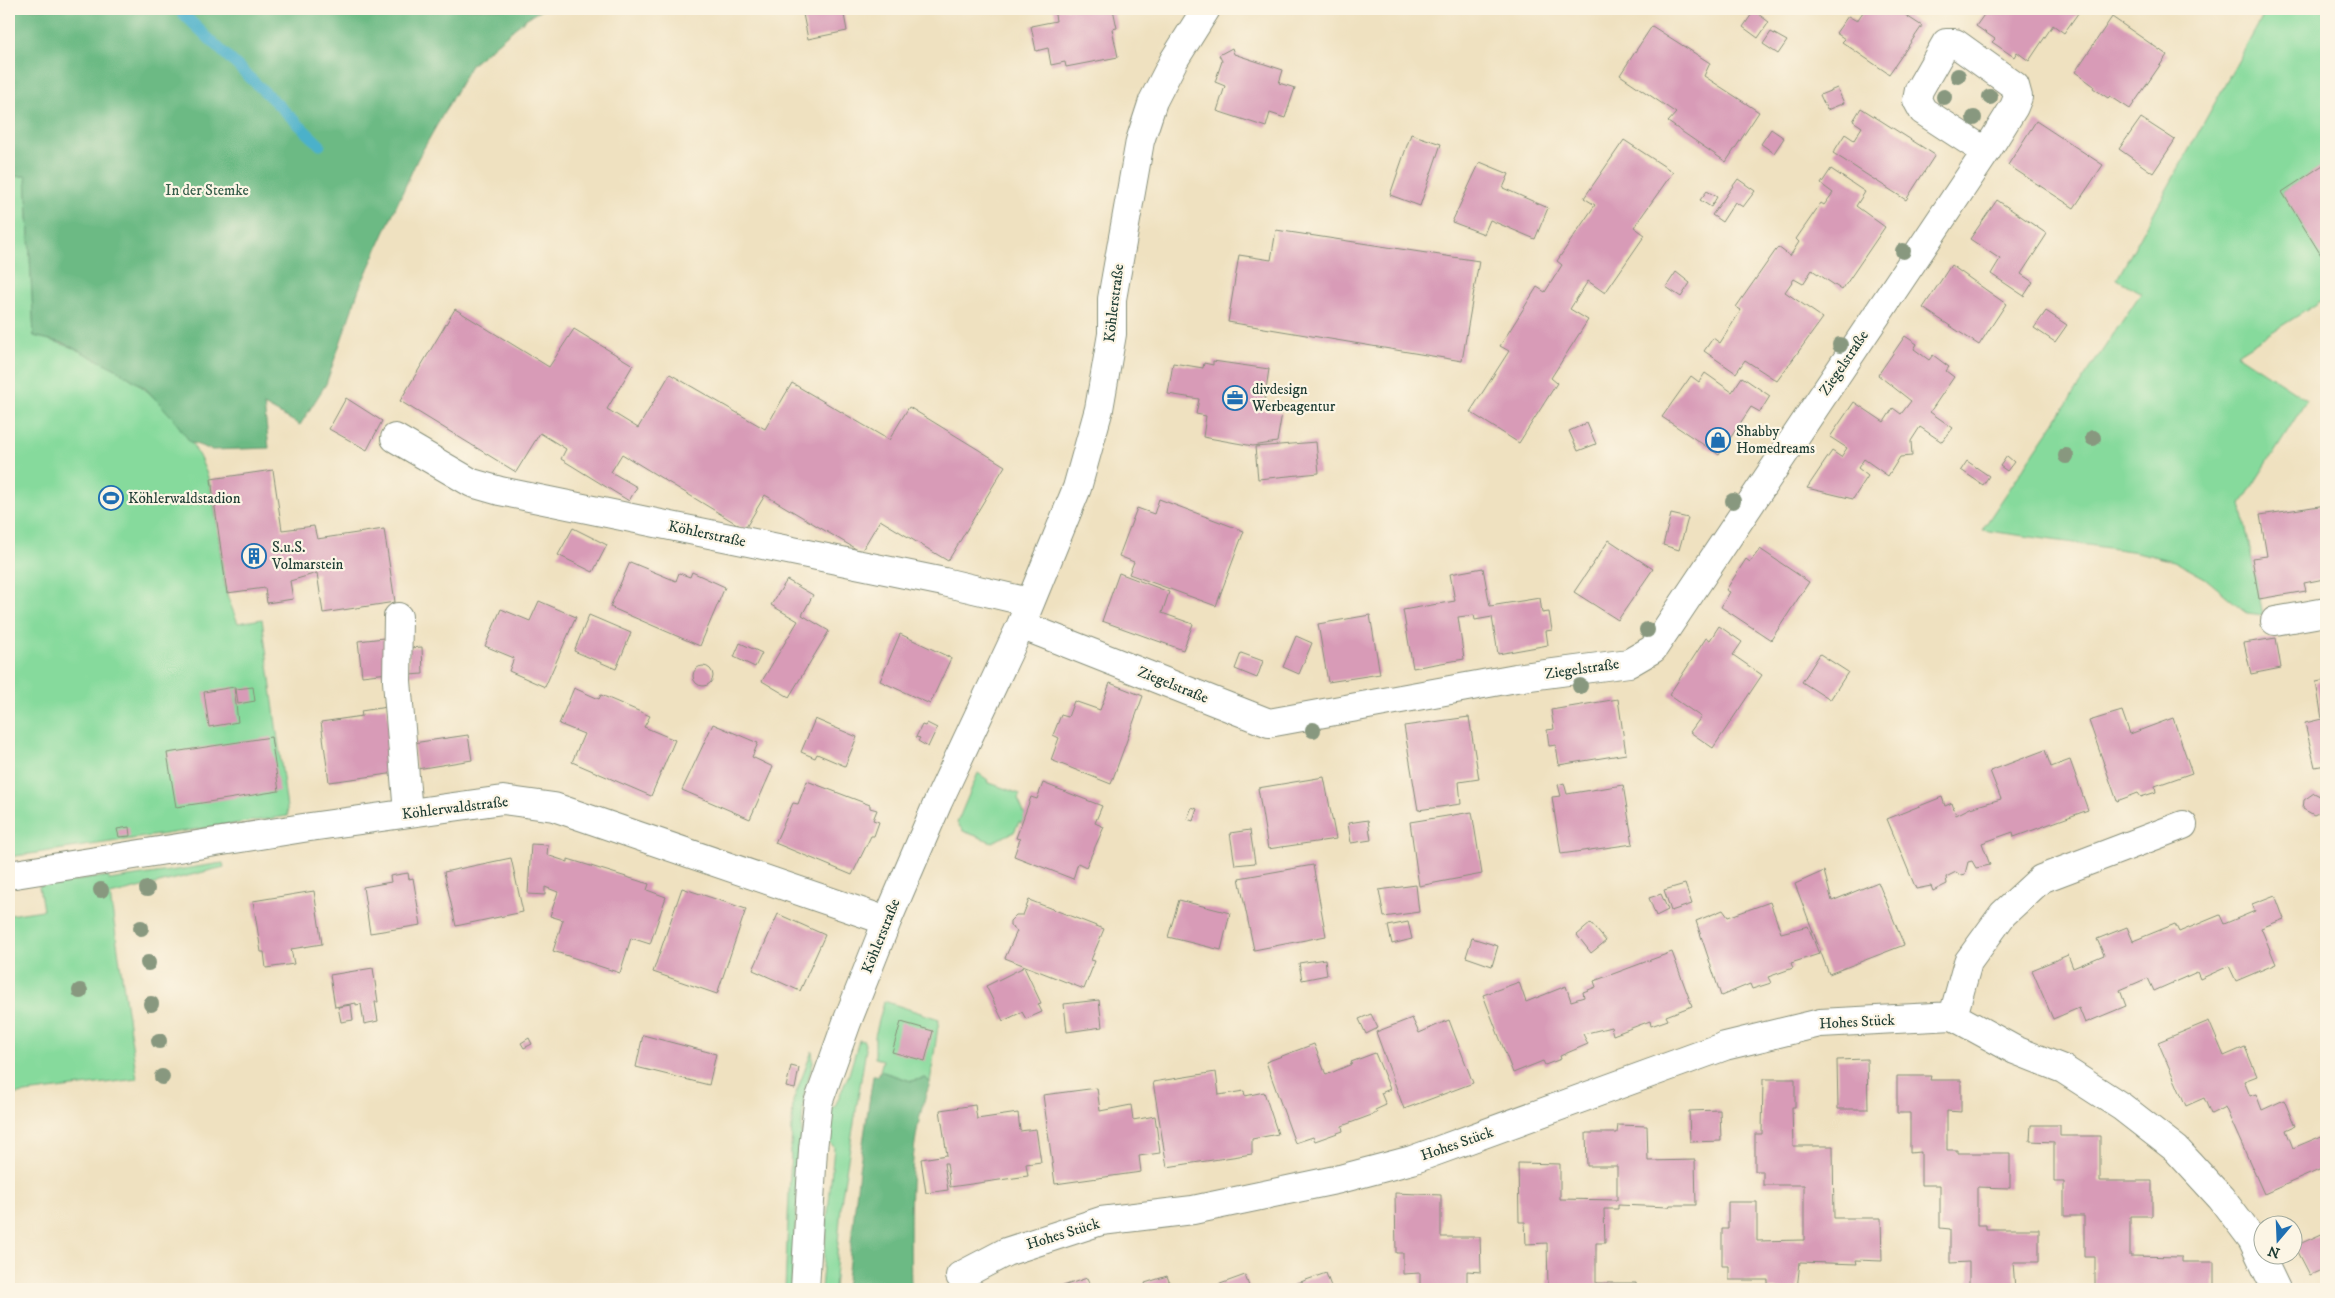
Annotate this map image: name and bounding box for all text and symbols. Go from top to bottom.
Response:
park label: In der Stemke [165,181,249,200]
street label: Köhlerstraße [1100,263,1128,343]
street label: Ziegelstraße [1815,327,1873,399]
place label: divdesign Werbeagentur [1251,380,1336,416]
office icon: divdesign Werbeagentur [1222,385,1248,411]
place label: Shabby Homedreams [1736,422,1815,458]
shop icon: Shabby Homedreams [1705,427,1731,453]
sports icon: Köhlerwaldstadion [98,485,124,511]
place label: Köhlerwaldstadion [128,489,241,508]
street label: Köhlerstraße [666,517,748,551]
place label: S.u.S. Volmarstein [271,538,344,574]
building icon: S.u.S. Volmarstein [241,543,267,569]
street label: Ziegelstraße [1544,654,1620,684]
street label: Ziegelstraße [1135,662,1211,708]
street label: Köhlerwaldstraße [401,792,509,824]
street label: Köhlerstraße [857,896,905,976]
street label: Hohes Stück [1819,1011,1896,1033]
street label: Hohes Stück [1418,1123,1496,1165]
street label: Hohes Stück [1024,1214,1102,1254]
north arrow [2252,1216,2302,1266]
text: N [2265,1241,2282,1262]

